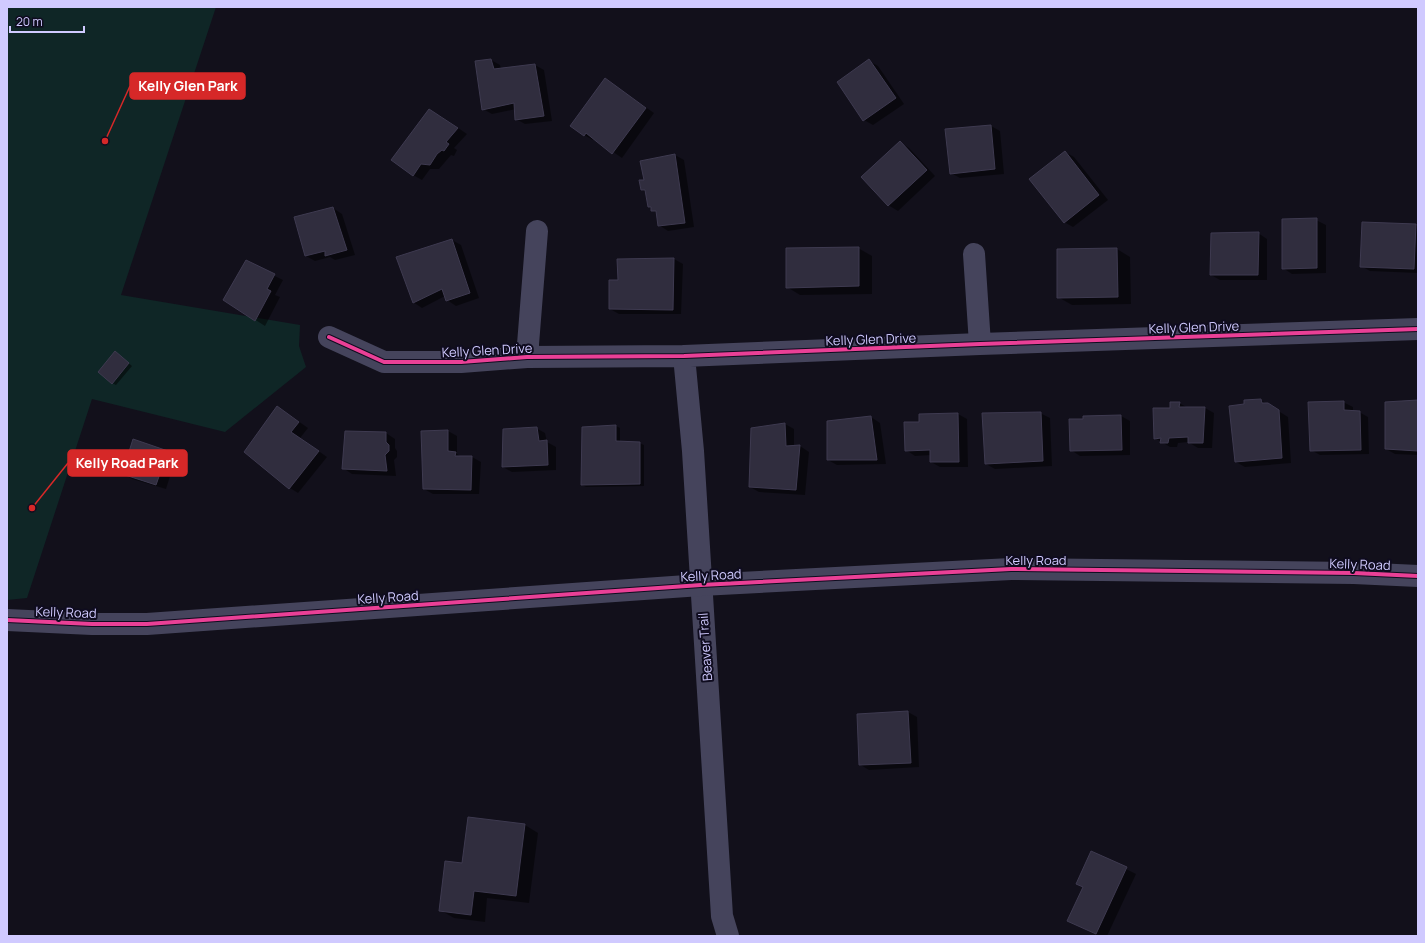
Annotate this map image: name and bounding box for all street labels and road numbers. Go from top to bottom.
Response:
street label: Kelly Glen Drive [1148,316,1240,338]
street label: Kelly Glen Drive [825,328,917,350]
street label: Kelly Glen Drive [441,339,533,361]
street label: Kelly Road [1005,551,1067,569]
street label: Kelly Road [1329,554,1391,574]
street label: Kelly Road [680,564,742,586]
street label: Kelly Road [357,586,419,608]
street label: Kelly Road [35,602,97,622]
street label: Beaver Trail [694,612,716,682]

